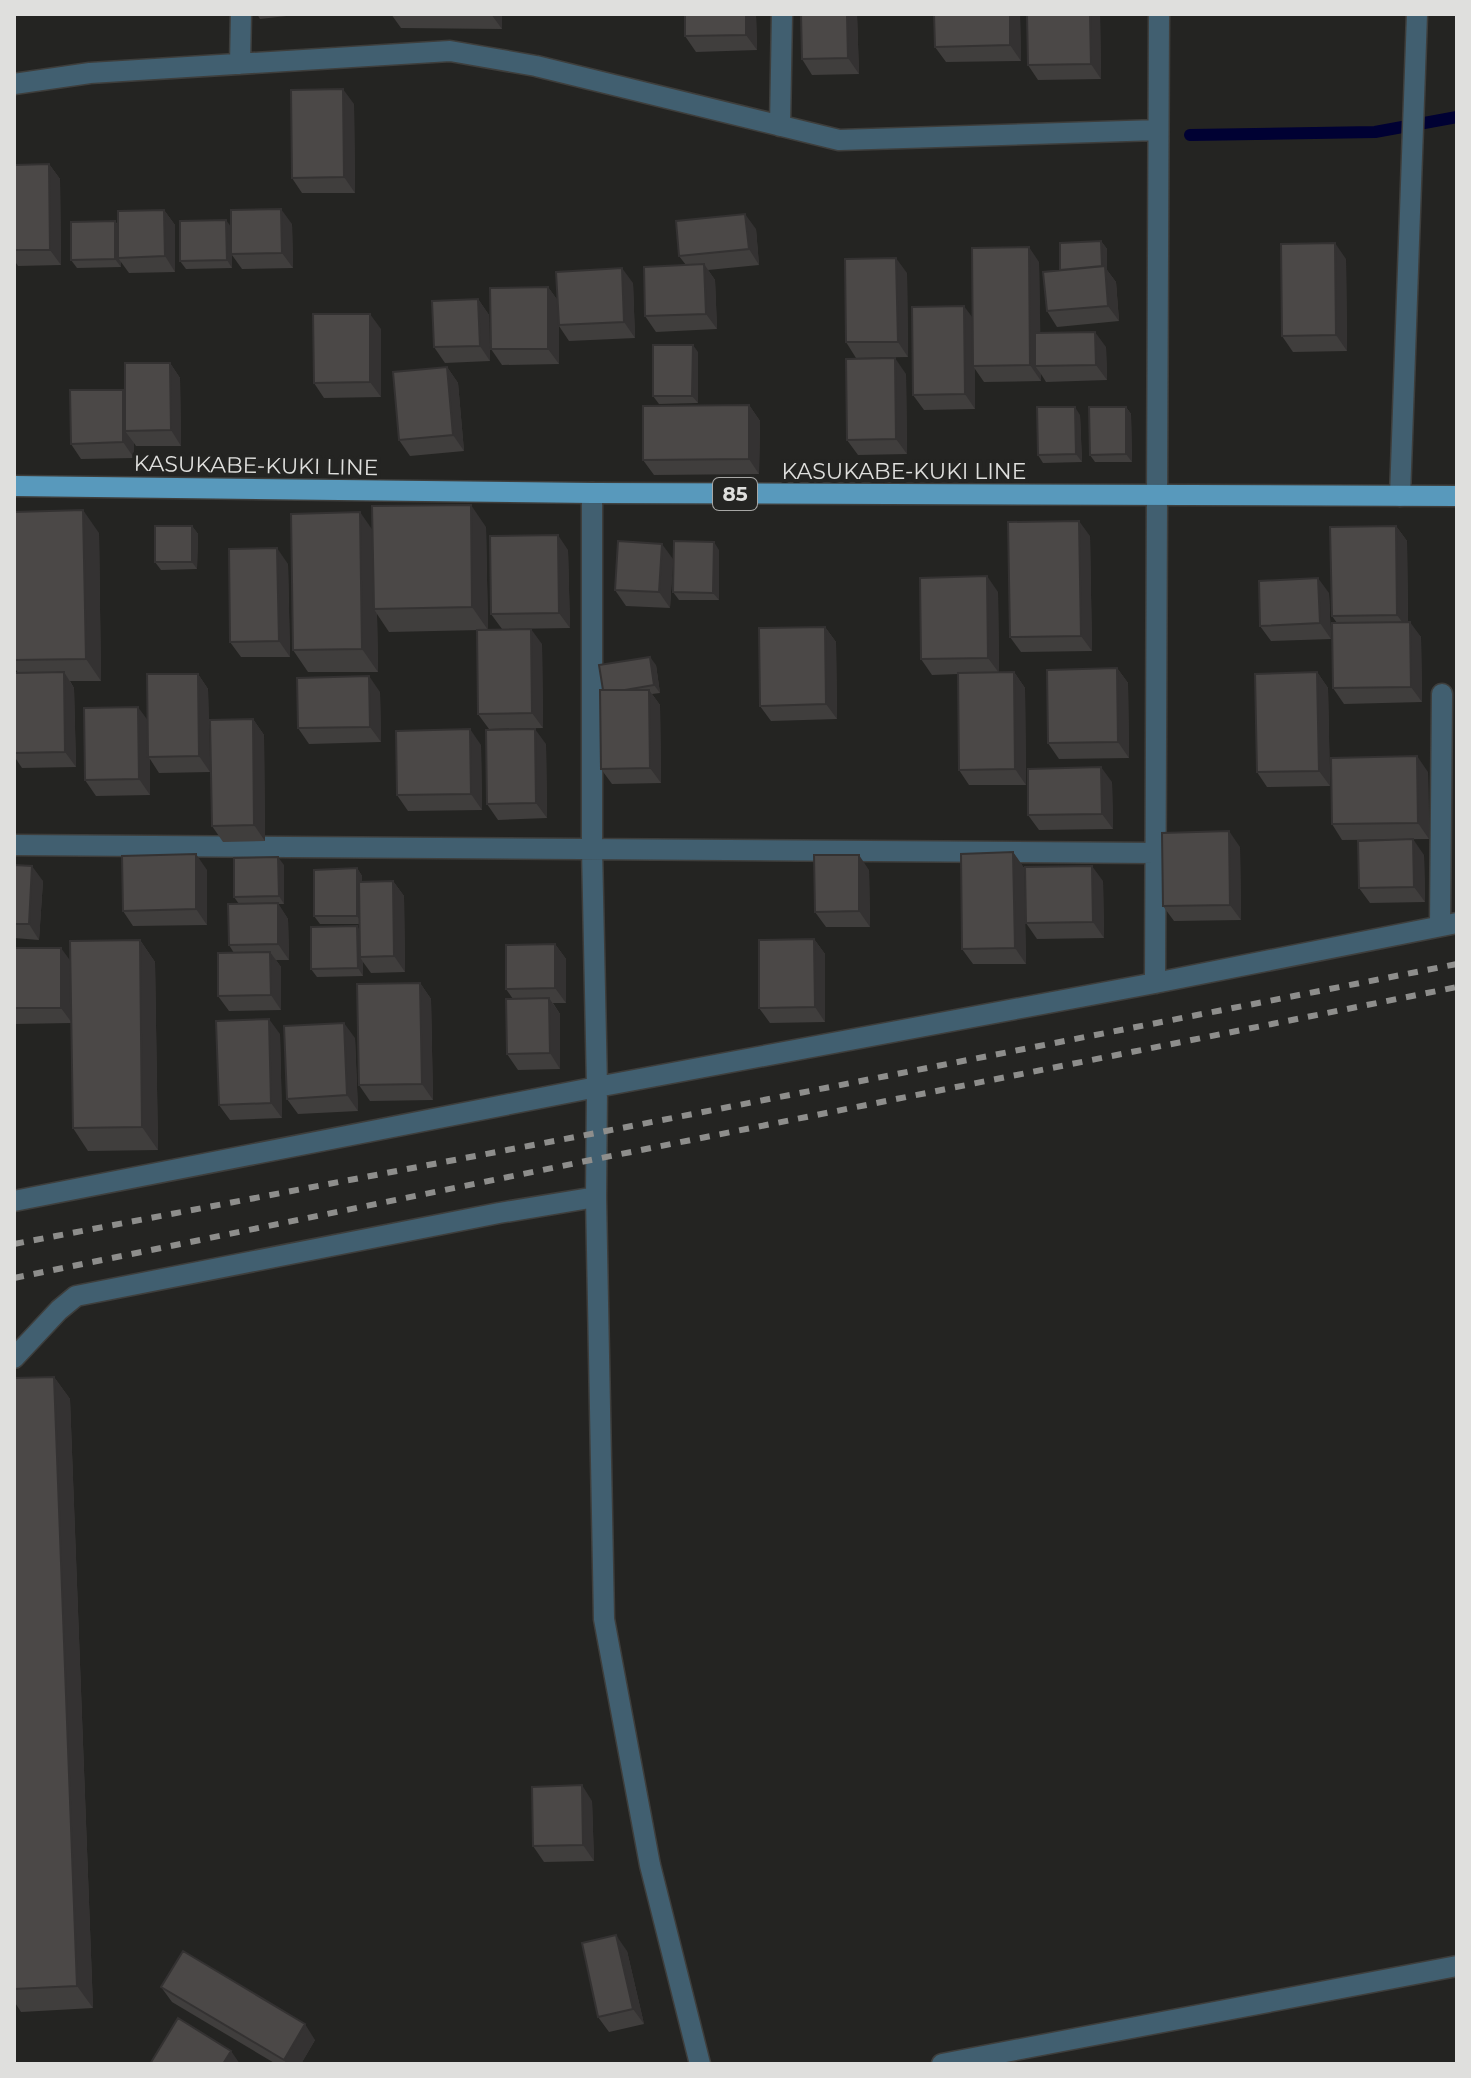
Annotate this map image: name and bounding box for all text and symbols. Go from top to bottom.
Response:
street label: KASUKABE-KUKI LINE [133,450,379,481]
street label: KASUKABE-KUKI LINE [782,458,1026,485]
road number: 85 [713,478,757,510]

